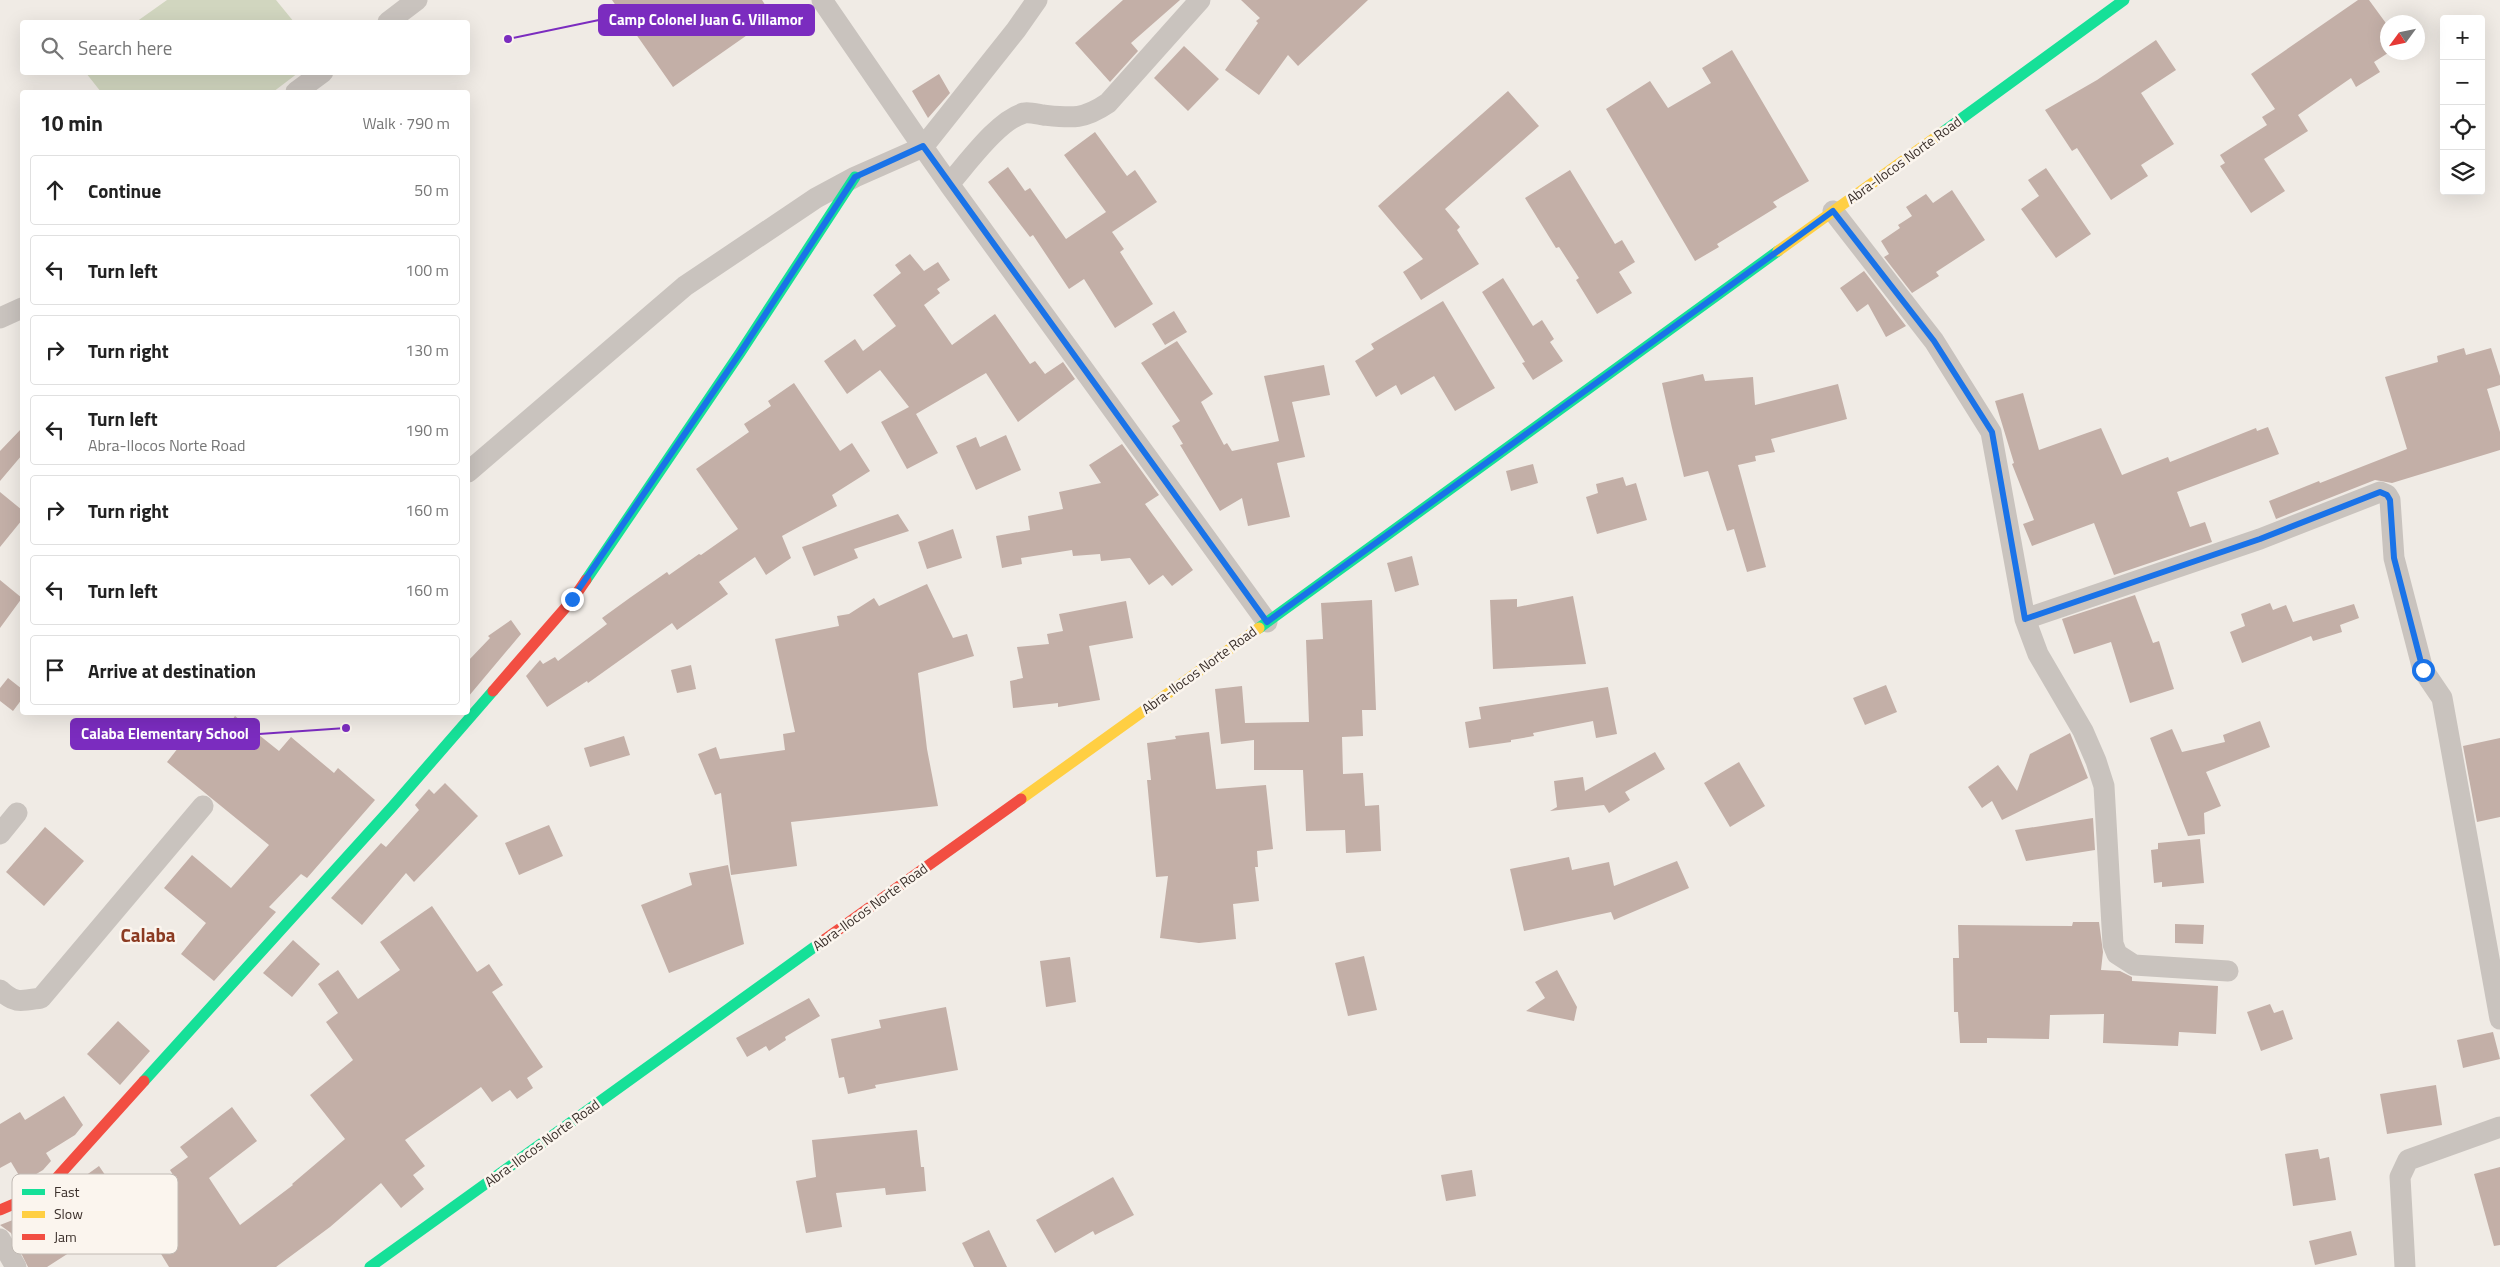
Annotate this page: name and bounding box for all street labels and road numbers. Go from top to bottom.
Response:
street label: Abra-Ilocos Norte Road [1842,111,1966,209]
street label: Abra-Ilocos Norte Road [1137,621,1261,719]
street label: Abra-Ilocos Norte Road [808,858,932,956]
street label: Abra-Ilocos Norte Road [480,1094,604,1192]

